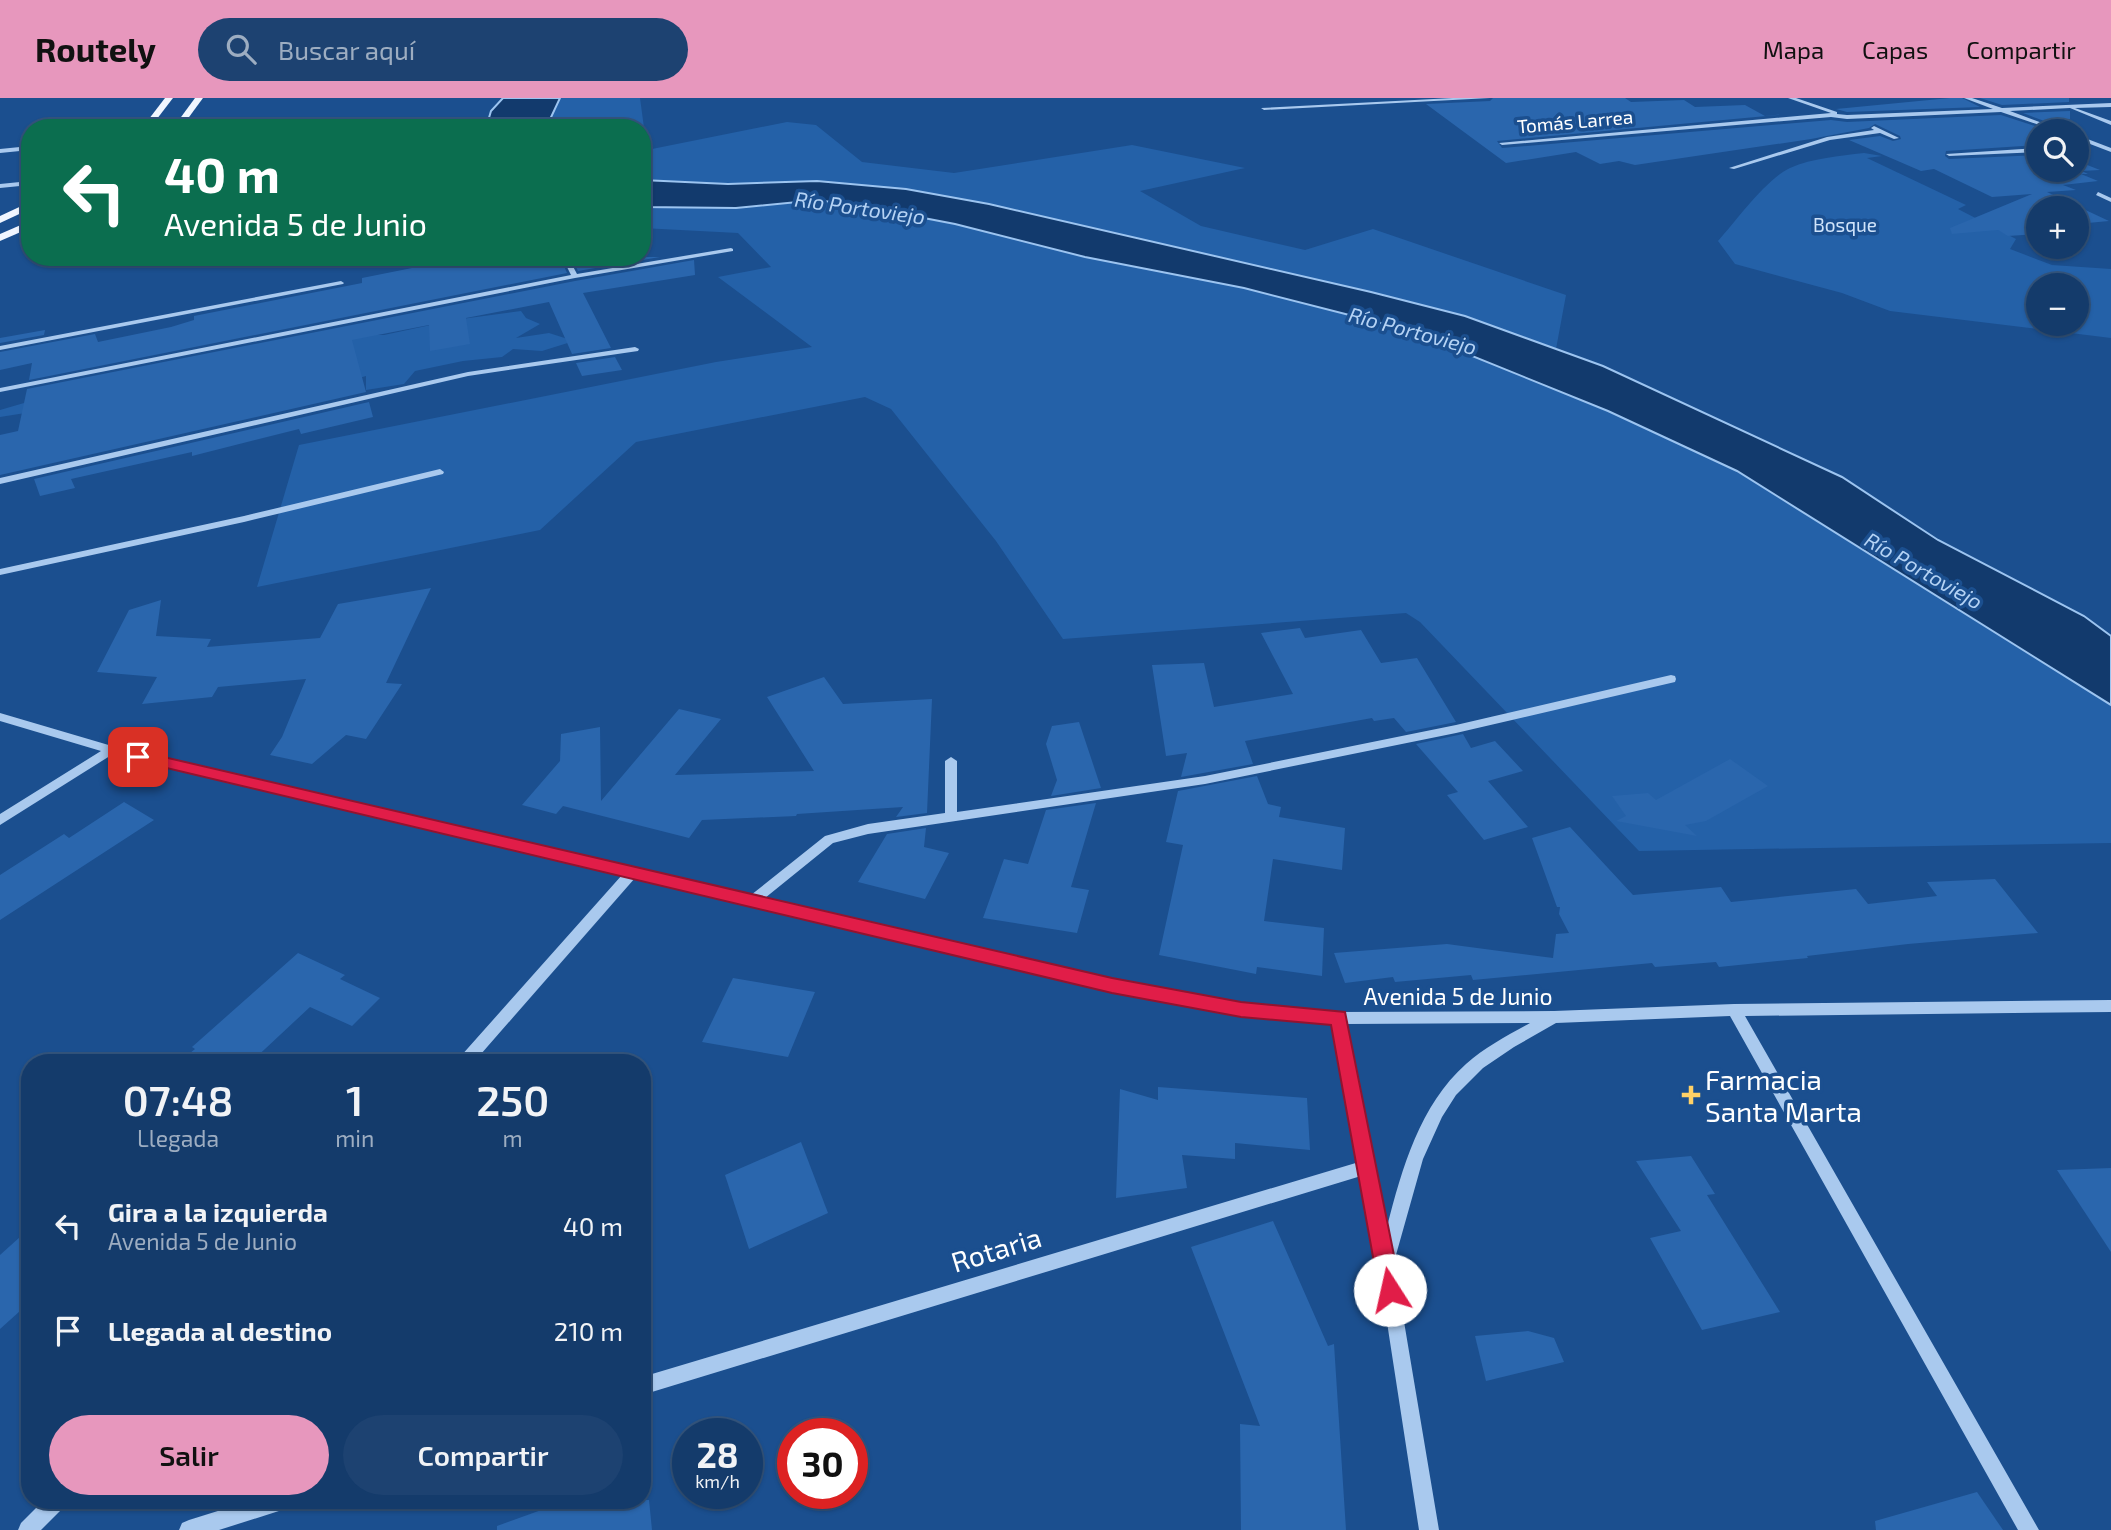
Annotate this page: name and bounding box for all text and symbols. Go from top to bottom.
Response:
search box [198,18,688,81]
text: Routely [35,29,156,69]
icon: search [222,30,260,68]
text: Buscar aquí [278,34,415,65]
text: Mapa [1763,35,1824,64]
text: Capas [1862,35,1928,64]
text: Compartir [1966,35,2076,64]
street label: Tomás Larrea [1516,104,1634,138]
map controls [2026,119,2089,336]
button: search [2026,119,2089,182]
text: 40 m [164,144,280,203]
icon: left [49,147,140,238]
water label: Río Portoviejo [793,185,927,230]
button: + [2026,196,2089,259]
text: Avenida 5 de Junio [164,204,427,242]
park label: Bosque [1813,213,1877,236]
button: − [2026,273,2089,336]
water label: Río Portoviejo [1346,301,1480,360]
water label: Río Portoviejo [1860,526,1987,615]
pin [108,727,168,787]
icon: arrive [119,738,157,776]
street label: Avenida 5 de Junio [1364,982,1552,1010]
place label: Farmacia Santa Marta [1705,1062,1862,1128]
text: 07:48 [123,1074,233,1124]
text: 1 [346,1074,364,1124]
text: 250 [476,1074,549,1124]
marker: Farmacia Santa Marta [1683,1087,1699,1103]
text: Llegada [137,1124,219,1152]
text: min [335,1124,374,1152]
text: m [503,1124,523,1152]
text: Gira a la izquierda [108,1196,328,1227]
icon: left [49,1207,87,1245]
text: 40 m [563,1210,623,1241]
street label: Rotaria [947,1219,1045,1279]
text: Avenida 5 de Junio [108,1227,297,1255]
position arrow [1353,1253,1427,1327]
icon: arrive [49,1312,87,1350]
text: Llegada al destino [108,1315,332,1346]
text: 210 m [554,1315,623,1346]
button: Salir [49,1415,329,1495]
button: Compartir [343,1415,623,1495]
speed limit sign: 30 [777,1418,868,1509]
text: 28 [696,1433,739,1475]
text: km/h [695,1470,740,1492]

